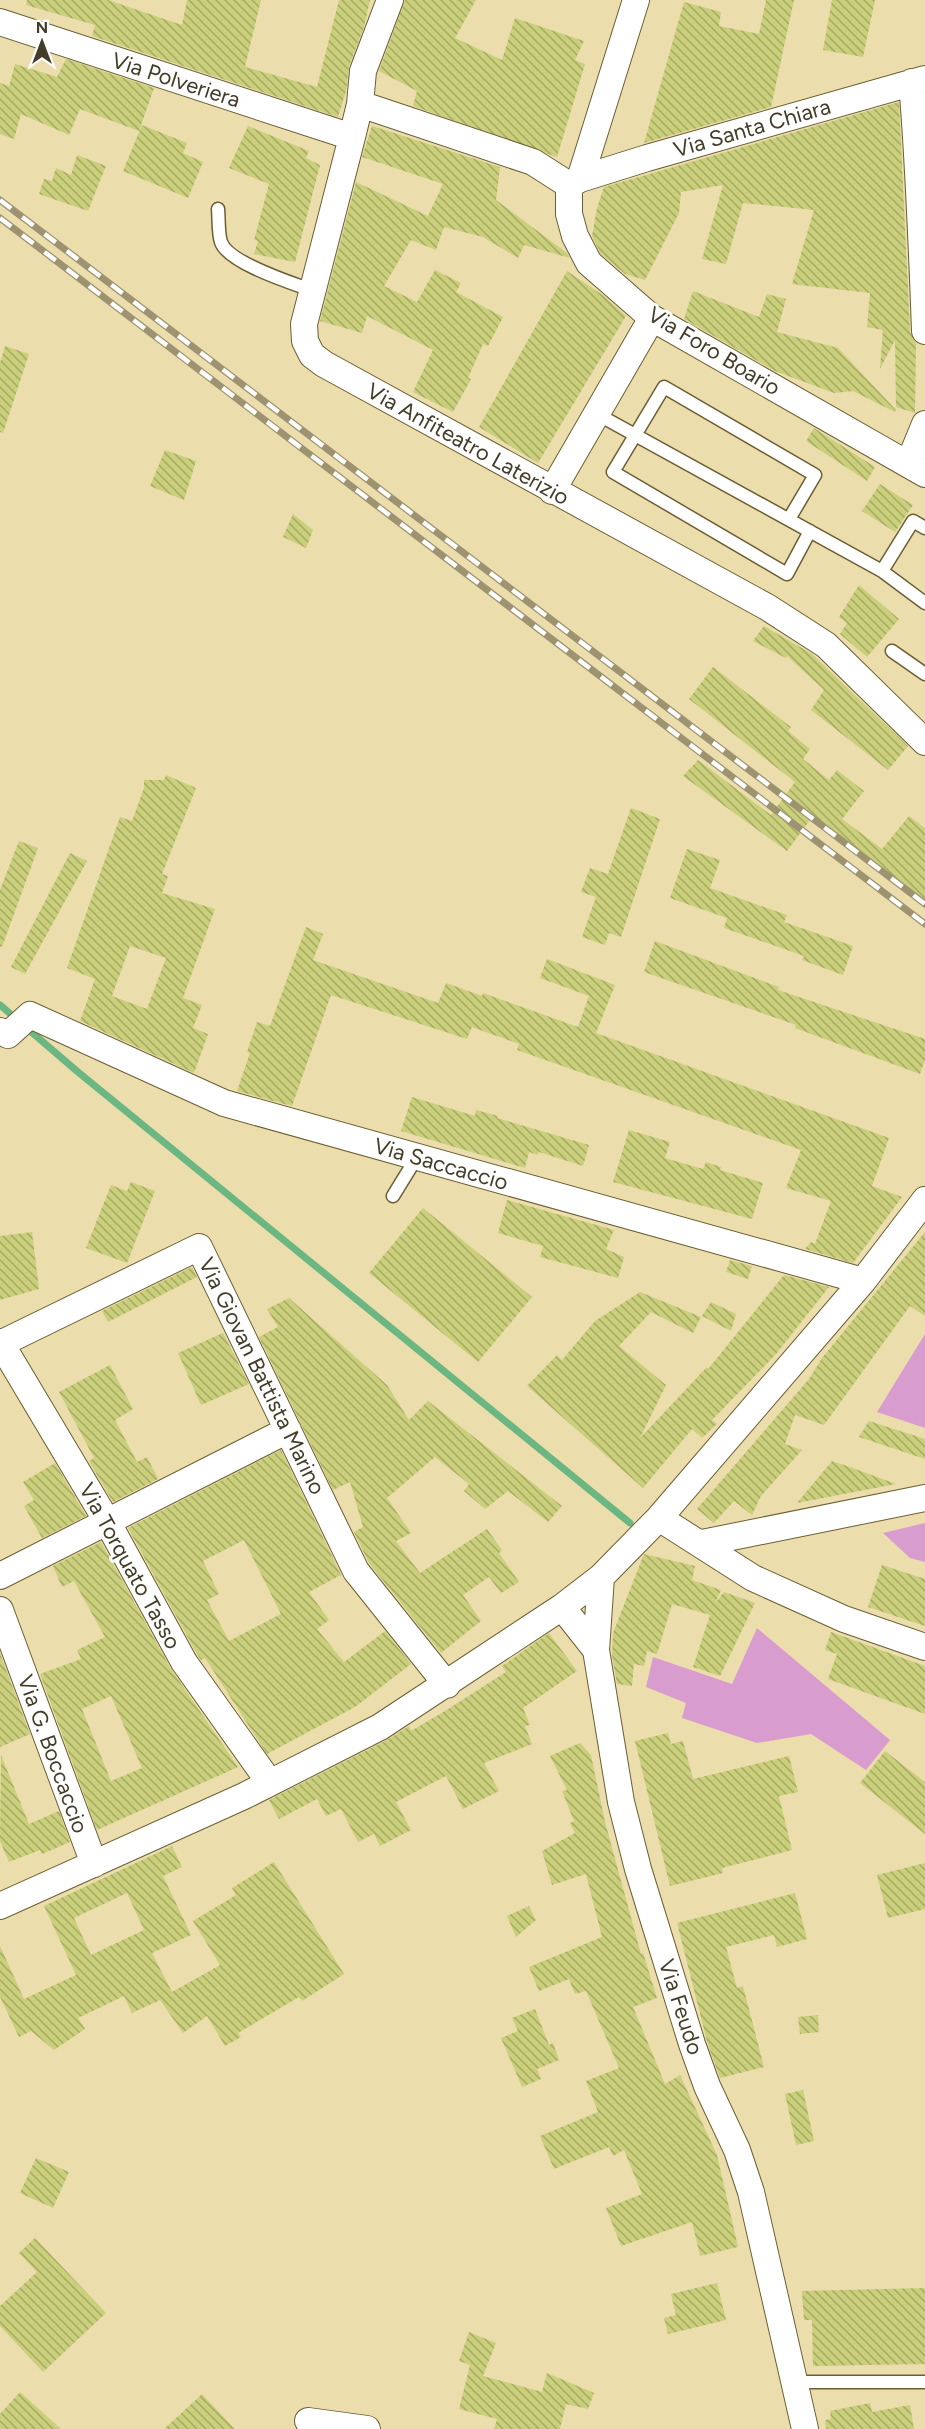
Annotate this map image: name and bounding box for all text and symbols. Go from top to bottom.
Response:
north arrow [12,12,72,72]
text: N [36,18,48,37]
street label: Via Polveriera [108,47,244,113]
street label: Via Santa Chiara [670,93,834,163]
street label: Via Foro Boario [643,301,785,401]
street label: Via Anfiteatro Laterizio [362,377,574,511]
street label: Via Saccaccio [371,1132,511,1196]
street label: Via Giovan Battista Marino [193,1253,331,1499]
street label: Via Torquato Tasso [73,1478,187,1654]
street label: Via G. Boccaccio [12,1671,94,1837]
street label: Via Feudo [653,1956,709,2058]

